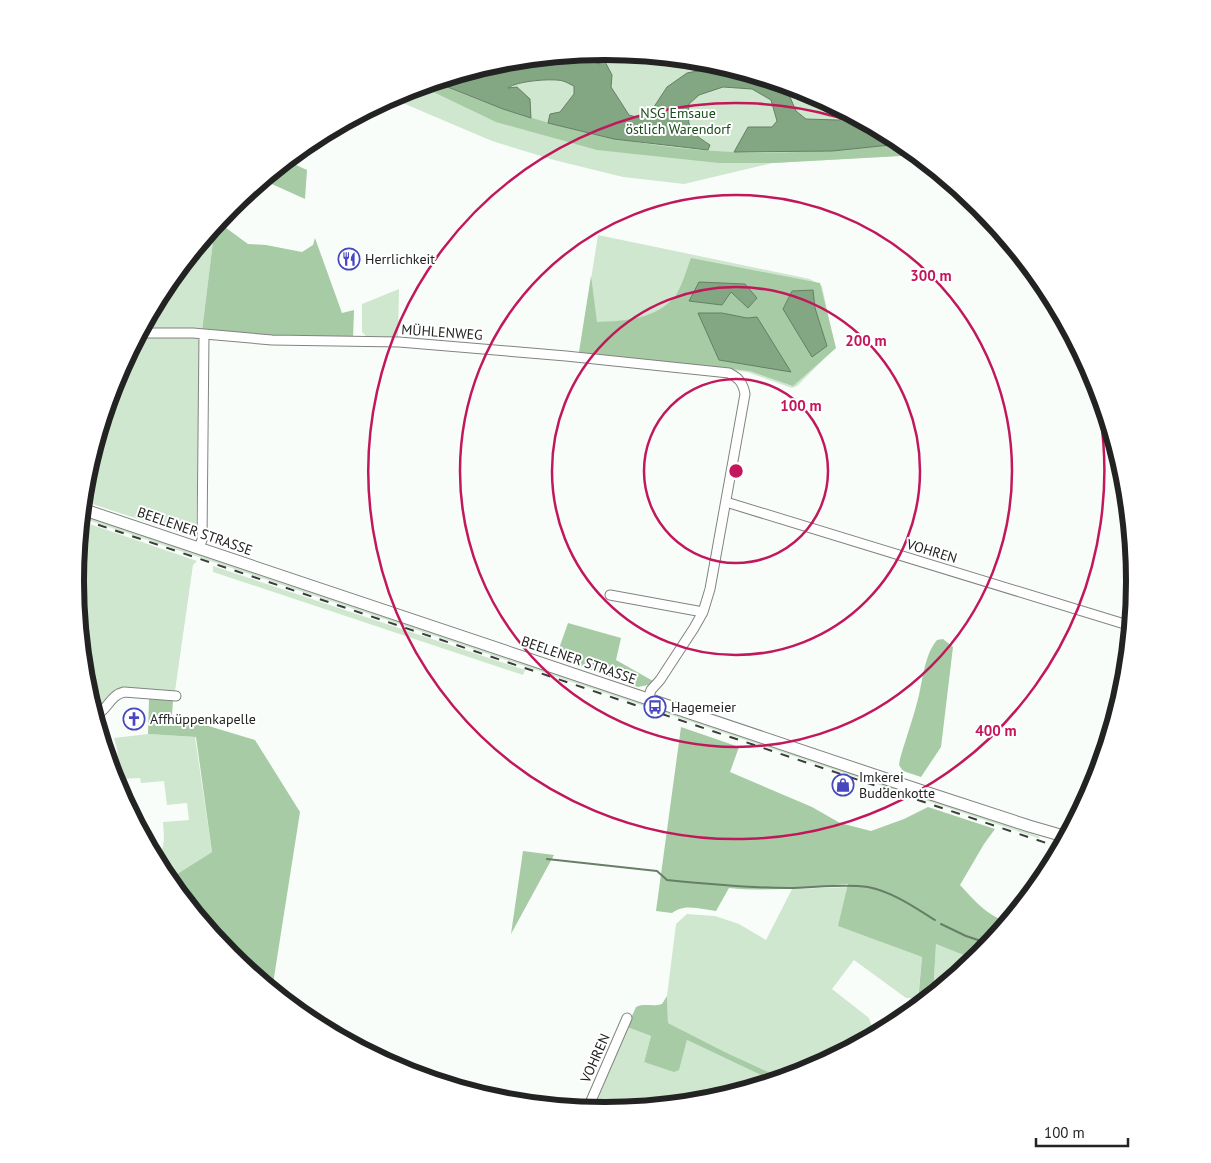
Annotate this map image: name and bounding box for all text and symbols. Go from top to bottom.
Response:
park label: NSG Emsaue östlich Warendorf [625,104,731,138]
restaurant icon: Herrlichkeit [337,247,361,271]
place label: Herrlichkeit [365,250,435,268]
text: 300 m [910,266,952,285]
street label: MÜHLENWEG [401,320,483,344]
text: 200 m [845,331,887,350]
text: 100 m [780,396,822,415]
centre of rings [727,462,745,480]
street label: BEELENER STRASSE [135,503,255,559]
street label: VOHREN [904,535,959,567]
street label: BEELENER STRASSE [519,632,639,688]
bus stop icon: Hagemeier [643,695,667,719]
place label: Hagemeier [671,698,736,716]
church icon: Affhüppenkapelle [122,707,146,731]
place label: Affhüppenkapelle [150,710,256,728]
text: 400 m [975,721,1017,740]
place label: Imkerei Buddenkotte [859,768,935,802]
shop icon: Imkerei Buddenkotte [831,773,855,797]
street label: VOHREN [576,1031,614,1086]
scale bar [1036,1116,1128,1148]
text: 100 m [1044,1123,1085,1142]

